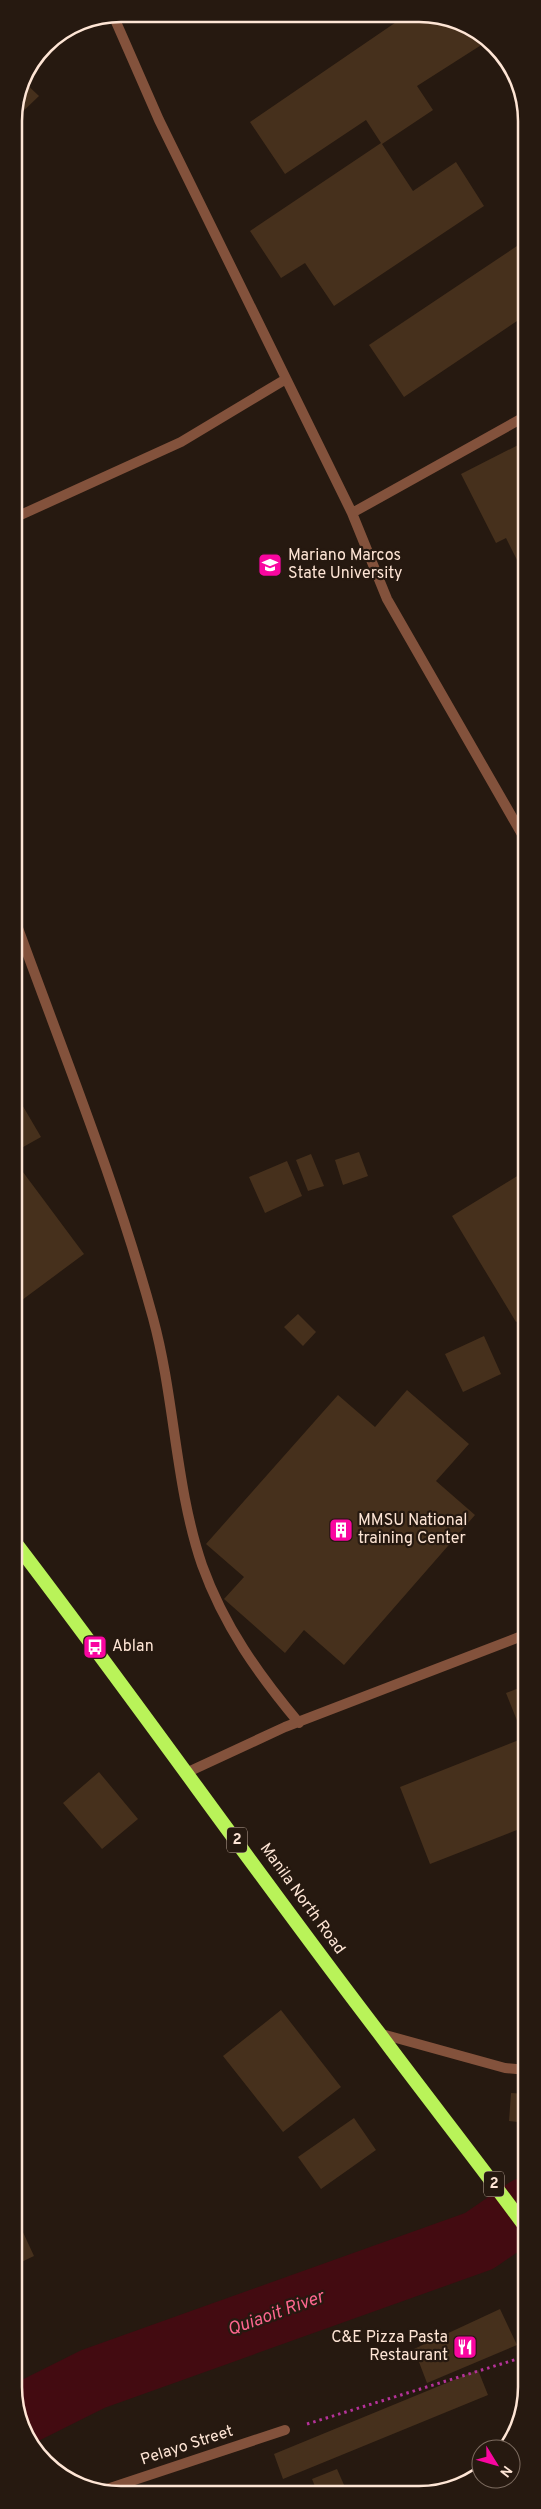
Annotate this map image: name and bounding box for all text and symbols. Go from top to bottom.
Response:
place label: Mariano Marcos State University [288,546,403,584]
school or university icon: Mariano Marcos State University [257,552,283,578]
place label: MMSU National training Center [358,1511,467,1549]
building icon: MMSU National training Center [328,1517,354,1543]
bus stop icon: Ablan [82,1634,108,1660]
place label: Ablan [112,1637,154,1657]
road number: 2 [227,1828,247,1852]
street label: Manila North Road [255,1839,349,1959]
road number: 2 [484,2172,504,2196]
water label: Quiaoit River [224,2285,330,2342]
place label: C&E Pizza Pasta Restaurant [331,2328,448,2366]
restaurant icon: C&E Pizza Pasta Restaurant [452,2334,478,2360]
street label: Pelayo Street [138,2422,236,2470]
north arrow [471,2439,521,2489]
text: N [495,2462,515,2480]

